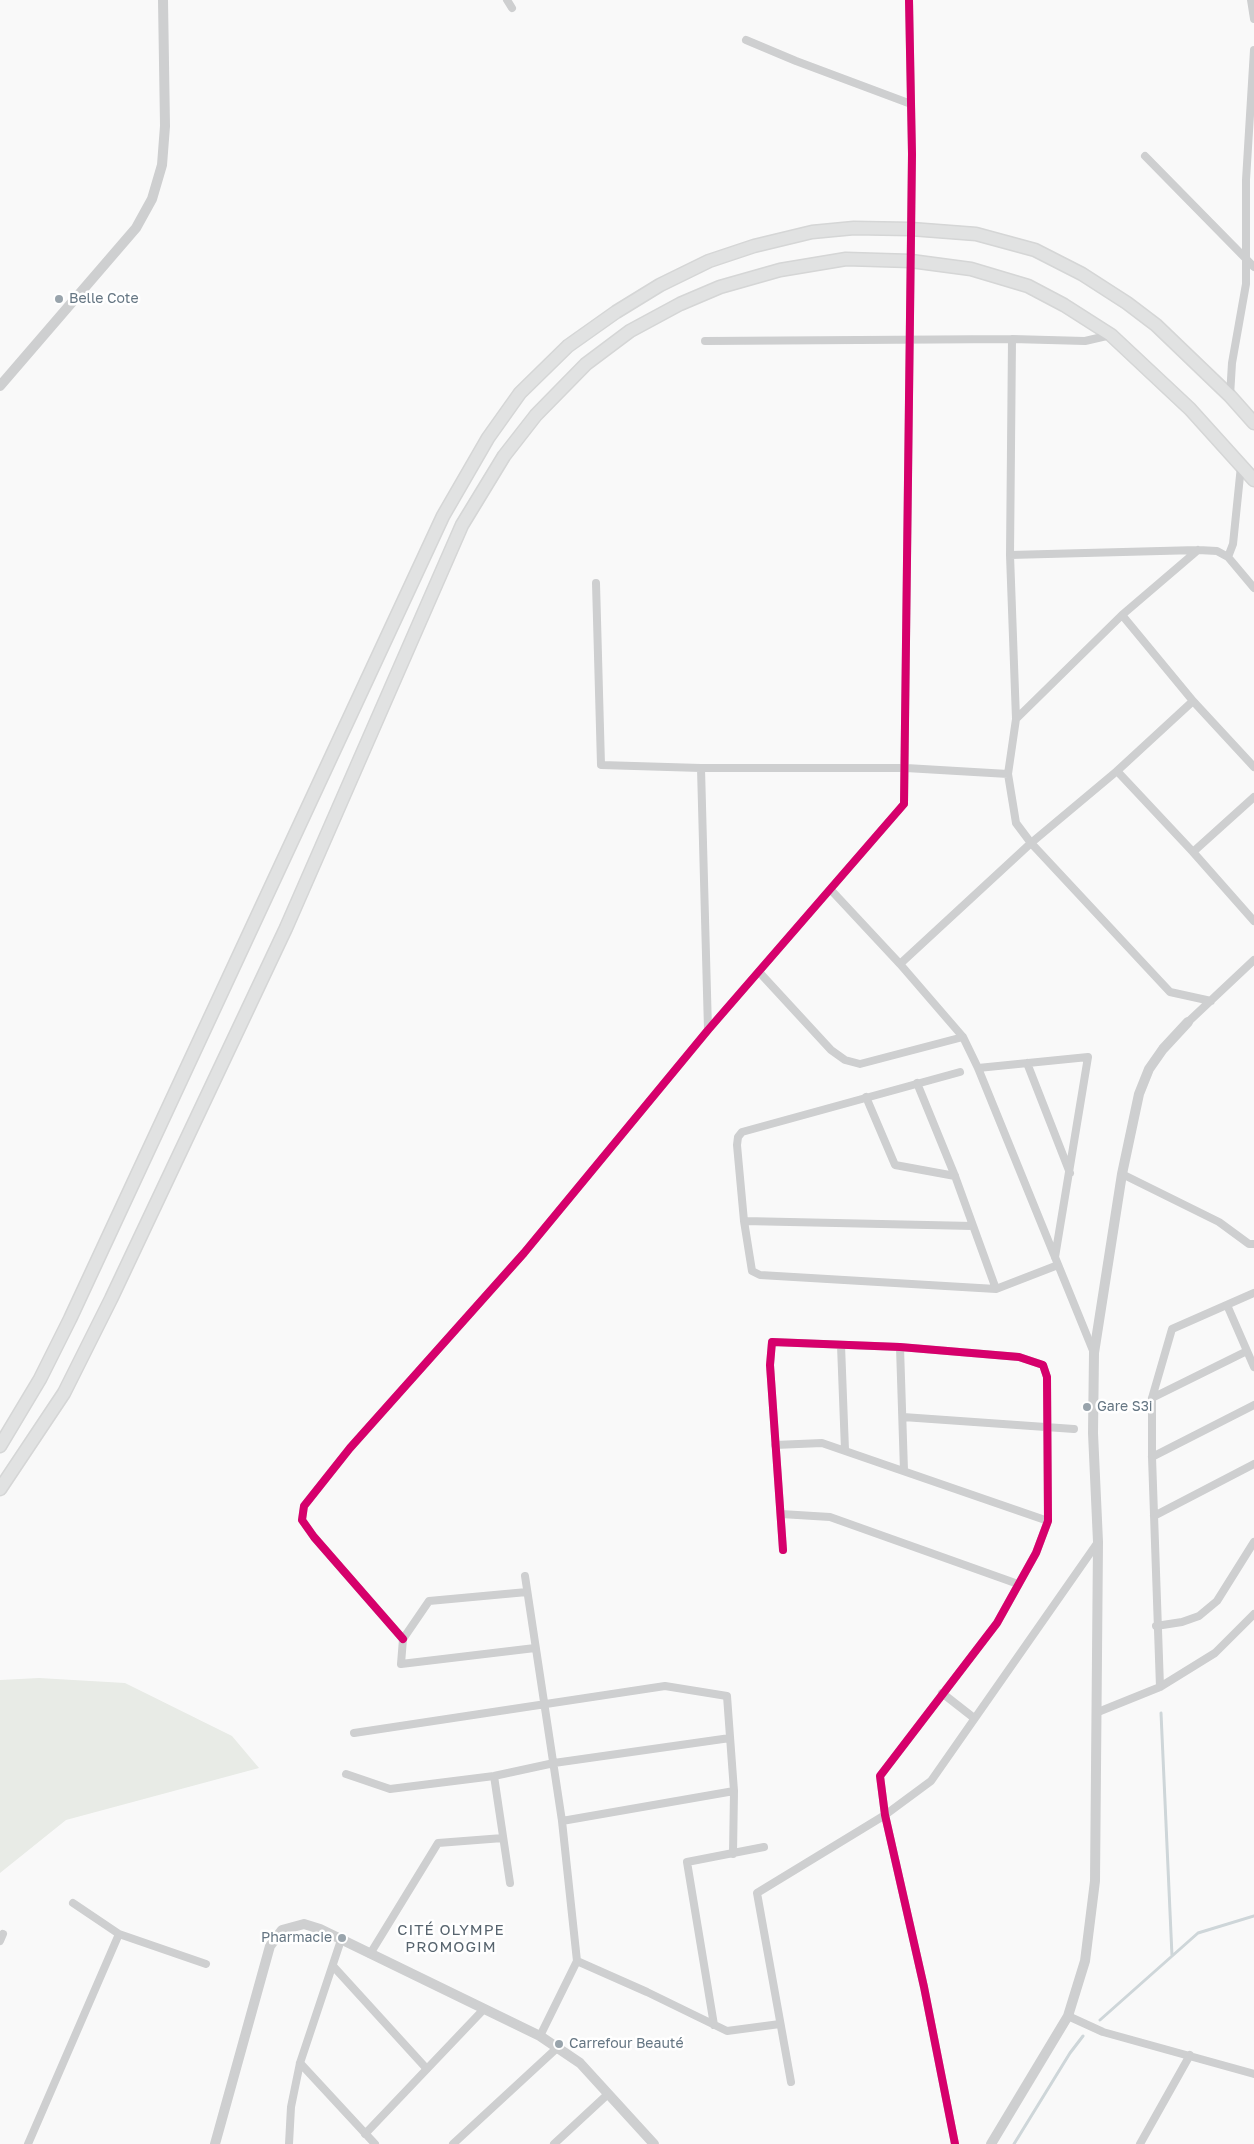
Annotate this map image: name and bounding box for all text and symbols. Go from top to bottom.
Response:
place label: Belle Cote [69,291,139,307]
marker: Belle Cote [53,293,65,305]
place label: Gare S3i [1097,1399,1153,1415]
marker: Gare S3i [1081,1401,1093,1413]
district label: CITÉ OLYMPE PROMOGIM [396,1921,506,1956]
place label: Pharmacie [261,1930,332,1946]
marker: Pharmacie [336,1932,348,1944]
place label: Carrefour Beauté [569,2036,684,2052]
marker: Carrefour Beauté [553,2038,565,2050]

